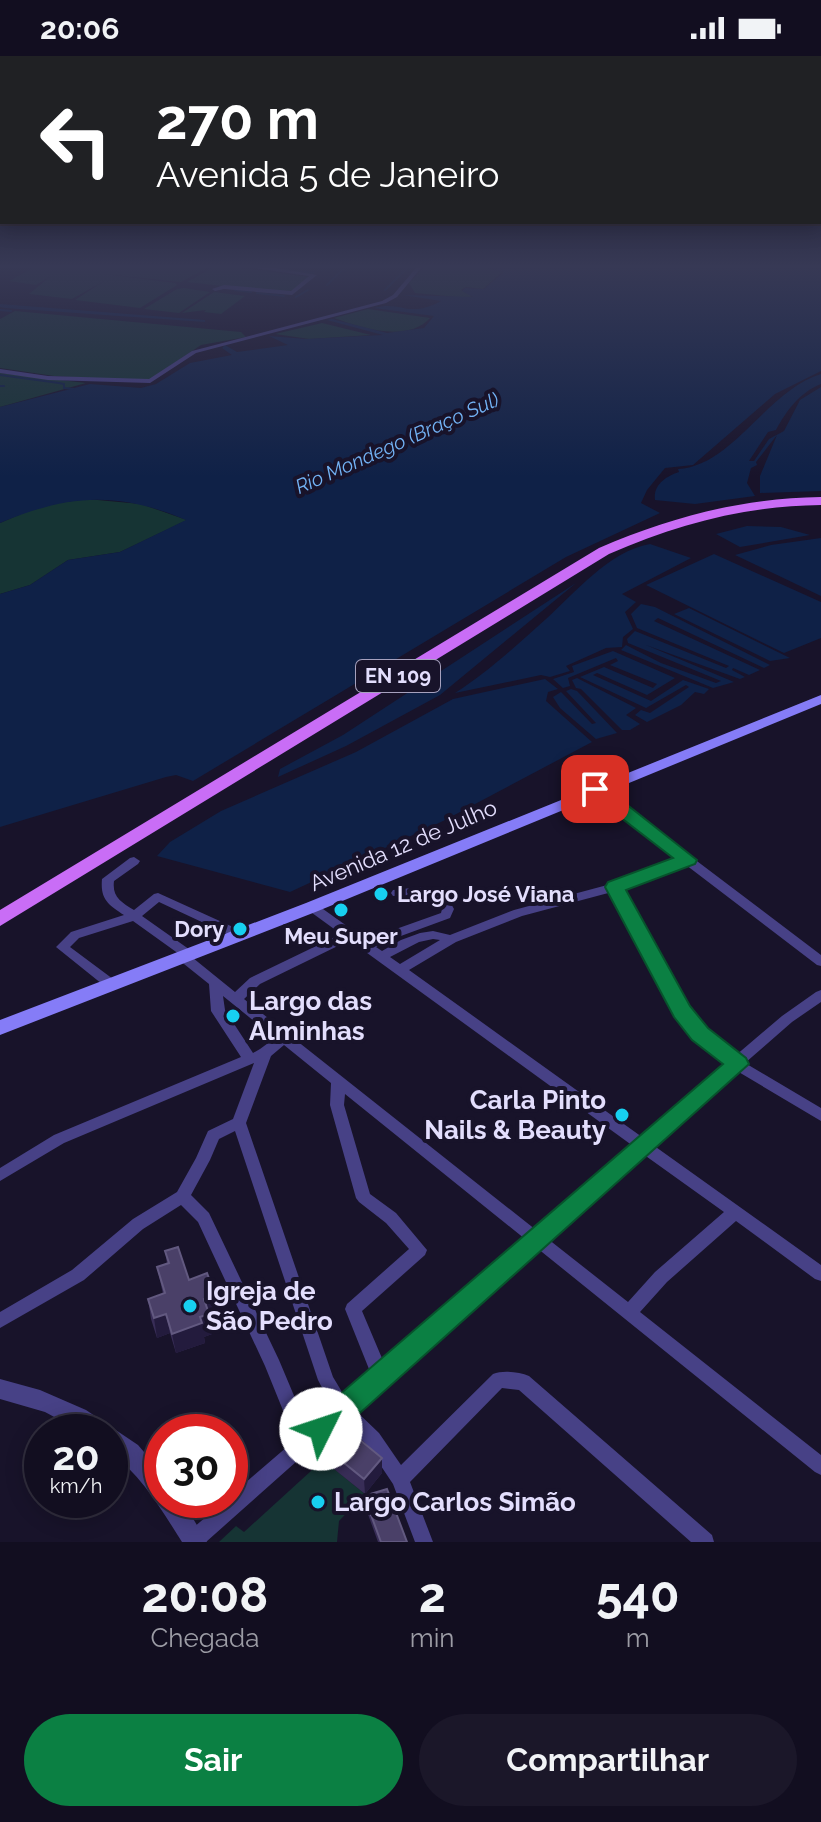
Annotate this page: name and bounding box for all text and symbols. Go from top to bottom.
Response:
text: 20:06 [40,11,119,46]
text: 270 m [156,86,319,152]
icon: left [24,88,128,192]
text: Avenida 5 de Janeiro [156,153,499,195]
water label: Rio Mondego (Braço Sul) [291,387,503,499]
road number: EN 109 [356,660,440,692]
pin [561,755,629,823]
icon: arrive [573,767,617,811]
street label: Avenida 12 de Julho [305,794,501,896]
place label: Largo José Viana [397,881,574,907]
marker: Largo José Viana [372,885,390,903]
marker: Meu Super [332,901,350,919]
place label: Dory [174,916,224,942]
marker: Dory [231,920,249,938]
place label: Meu Super [284,923,398,949]
place label: Largo das Alminhas [249,986,372,1046]
marker: Largo das Alminhas [224,1007,242,1025]
place label: Carla Pinto Nails & Beauty [424,1085,606,1145]
marker: Carla Pinto Nails & Beauty [613,1106,631,1124]
place label: Igreja de São Pedro [206,1276,333,1336]
marker: Igreja de São Pedro [181,1297,199,1315]
position arrow [279,1387,363,1471]
speed limit sign: 30 [144,1414,248,1518]
text: 20 [52,1432,100,1479]
text: km/h [50,1474,102,1498]
place label: Largo Carlos Simão [334,1487,576,1517]
marker: Largo Carlos Simão [309,1493,327,1511]
text: 20:08 [141,1567,268,1623]
text: 2 [419,1567,446,1623]
text: 540 [596,1567,680,1623]
text: Chegada [150,1623,259,1653]
text: min [410,1623,455,1653]
text: m [626,1623,650,1653]
button: Sair [24,1714,403,1806]
button: Compartilhar [419,1714,797,1806]

